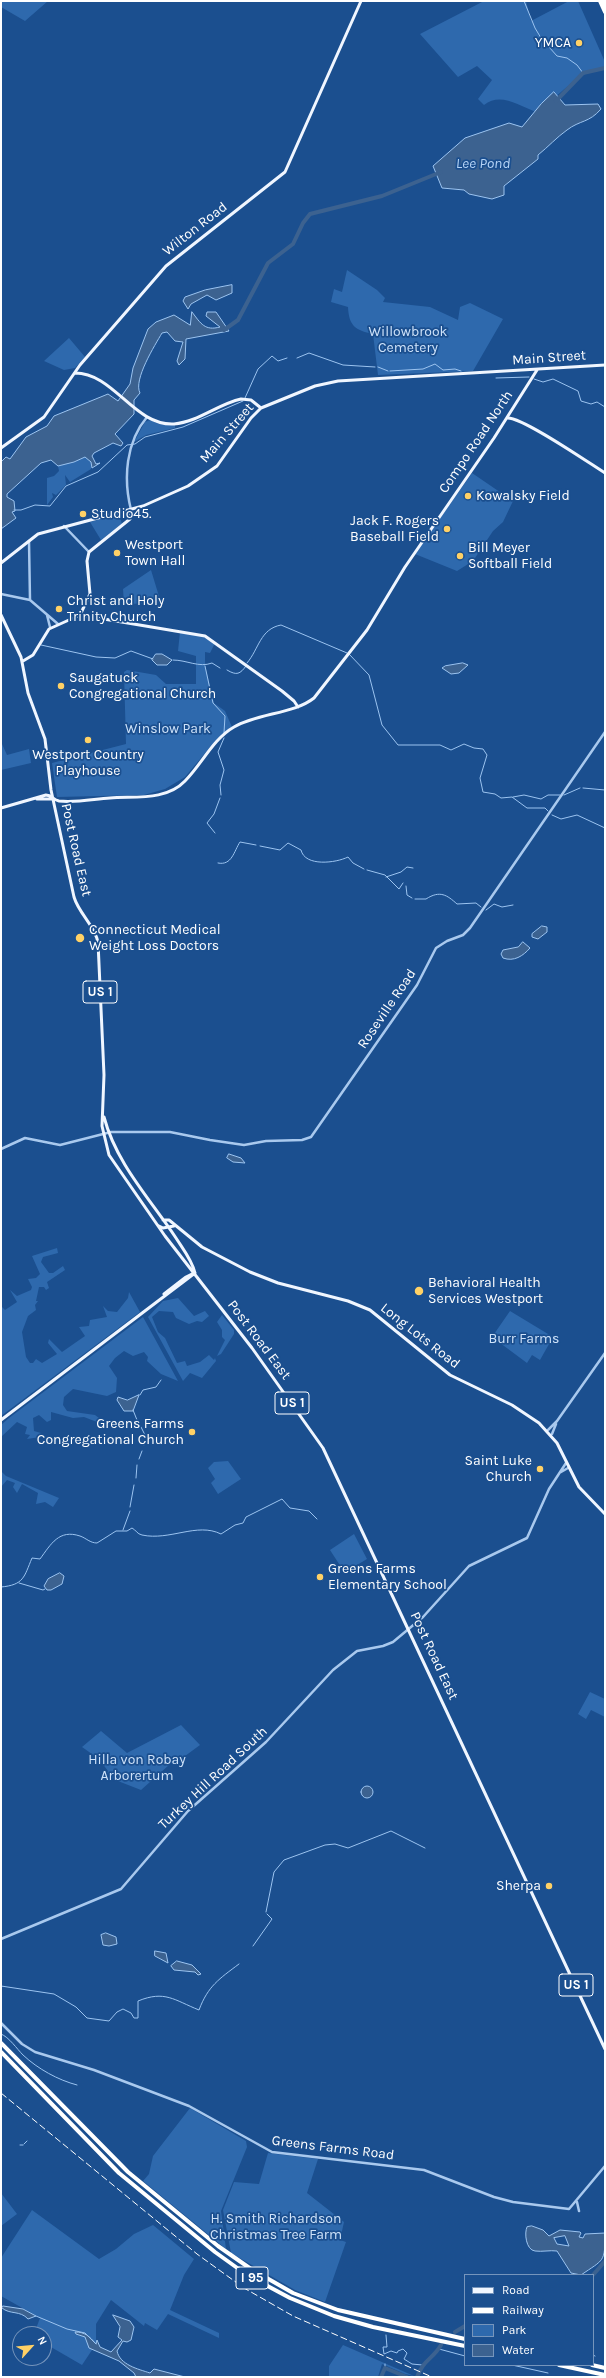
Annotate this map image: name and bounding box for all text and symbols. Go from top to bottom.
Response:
place label: YMCA [535,35,571,51]
marker: YMCA [574,38,584,48]
water label: Lee Pond [456,155,510,173]
street label: Wilton Road [159,199,231,259]
park label: Willowbrook Cemetery [369,324,447,356]
street label: Main Street [512,347,586,369]
street label: Compo Road North [435,388,517,496]
street label: Main Street [196,400,258,466]
place label: Kowalsky Field [476,488,570,504]
marker: Kowalsky Field [463,491,473,501]
place label: Studio45. [91,506,152,522]
marker: Studio45. [78,509,88,519]
place label: Jack F. Rogers Baseball Field [350,513,439,546]
marker: Jack F. Rogers Baseball Field [442,524,452,534]
place label: Westport Town Hall [125,537,185,570]
place label: Bill Meyer Softball Field [468,540,552,572]
marker: Westport Town Hall [112,548,122,558]
marker: Bill Meyer Softball Field [455,551,465,561]
place label: Christ and Holy Trinity Church [67,593,164,626]
marker: Christ and Holy Trinity Church [54,604,64,614]
place label: Saugatuck Congregational Church [69,670,216,702]
marker: Saugatuck Congregational Church [56,681,66,691]
park label: Winslow Park [125,721,211,737]
marker: Westport Country Playhouse [83,735,93,745]
place label: Westport Country Playhouse [32,747,144,780]
street label: Post Road East [57,802,95,898]
place label: Connecticut Medical Weight Loss Doctors [89,922,221,954]
marker: Connecticut Medical Weight Loss Doctors [74,932,86,944]
street label: Roseville Road [354,966,420,1052]
road number: US 1 [83,981,117,1003]
place label: Behavioral Health Services Westport [428,1275,543,1308]
marker: Behavioral Health Services Westport [413,1285,425,1297]
street label: Post Road East [224,1297,294,1383]
street label: Long Lots Road [377,1300,463,1372]
park label: Burr Farms [489,1331,559,1347]
road number: US 1 [275,1392,309,1414]
place label: Greens Farms Congregational Church [37,1416,184,1448]
marker: Greens Farms Congregational Church [187,1427,197,1437]
place label: Saint Luke Church [465,1453,532,1486]
marker: Saint Luke Church [535,1464,545,1474]
place label: Greens Farms Elementary School [328,1561,447,1594]
marker: Greens Farms Elementary School [315,1572,325,1582]
street label: Post Road East [406,1609,462,1703]
street label: Turkey Hill Road South [155,1723,271,1833]
park label: Hilla von Robay Arborertum [88,1752,186,1784]
place label: Sherpa [496,1878,541,1894]
marker: Sherpa [544,1881,554,1891]
road number: US 1 [559,1974,593,1996]
street label: Greens Farms Road [271,2132,395,2164]
park label: H. Smith Richardson Christmas Tree Farm [210,2211,342,2244]
road number: I 95 [236,2267,268,2289]
legend [464,2274,594,2366]
text: Road [502,2283,530,2297]
text: Railway [502,2303,544,2317]
text: Park [502,2323,526,2337]
north arrow [12,2326,52,2366]
text: N [35,2334,50,2347]
text: Water [502,2343,534,2357]

